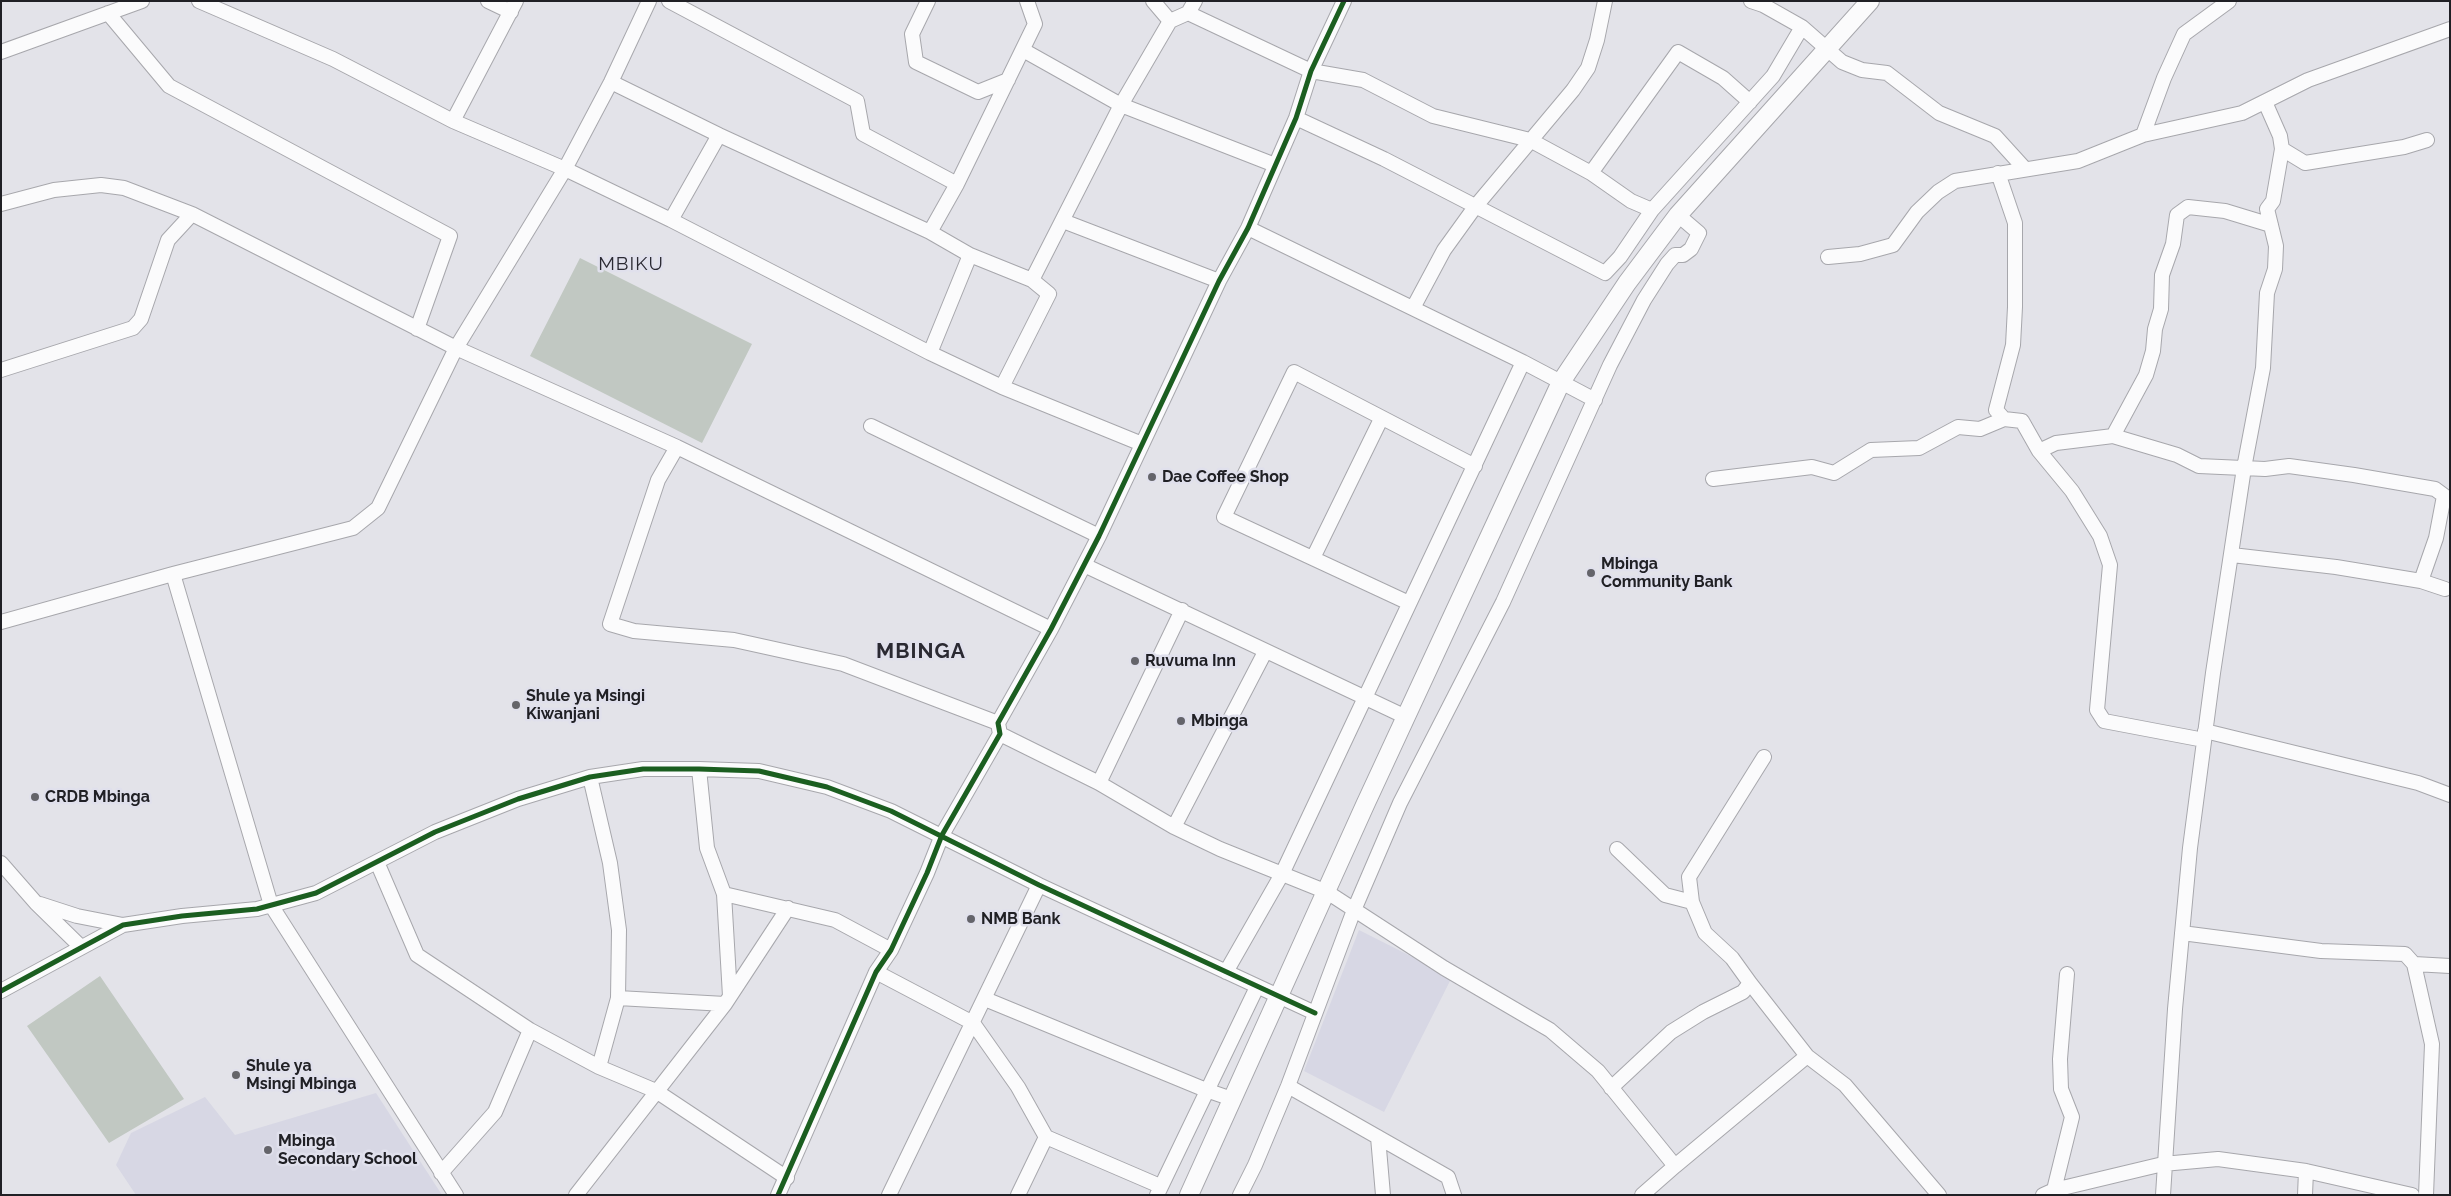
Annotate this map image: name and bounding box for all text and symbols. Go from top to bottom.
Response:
district label: MBIKU [598,253,664,275]
place label: Dae Coffee Shop [1162,467,1289,487]
marker: Dae Coffee Shop [1146,471,1158,483]
place label: Mbinga Community Bank [1601,554,1732,592]
marker: Mbinga Community Bank [1585,567,1597,579]
district label: MBINGA [875,639,967,665]
place label: Ruvuma Inn [1145,651,1236,671]
marker: Ruvuma Inn [1129,655,1141,667]
place label: Shule ya Msingi Kiwanjani [526,686,645,724]
marker: Shule ya Msingi Kiwanjani [510,699,522,711]
place label: Mbinga [1191,711,1248,731]
marker: Mbinga [1175,715,1187,727]
place label: CRDB Mbinga [45,787,150,807]
marker: CRDB Mbinga [29,791,41,803]
place label: NMB Bank [981,909,1060,929]
marker: NMB Bank [965,913,977,925]
place label: Shule ya Msingi Mbinga [246,1056,357,1094]
marker: Shule ya Msingi Mbinga [230,1069,242,1081]
place label: Mbinga Secondary School [278,1131,417,1169]
marker: Mbinga Secondary School [262,1144,274,1156]

